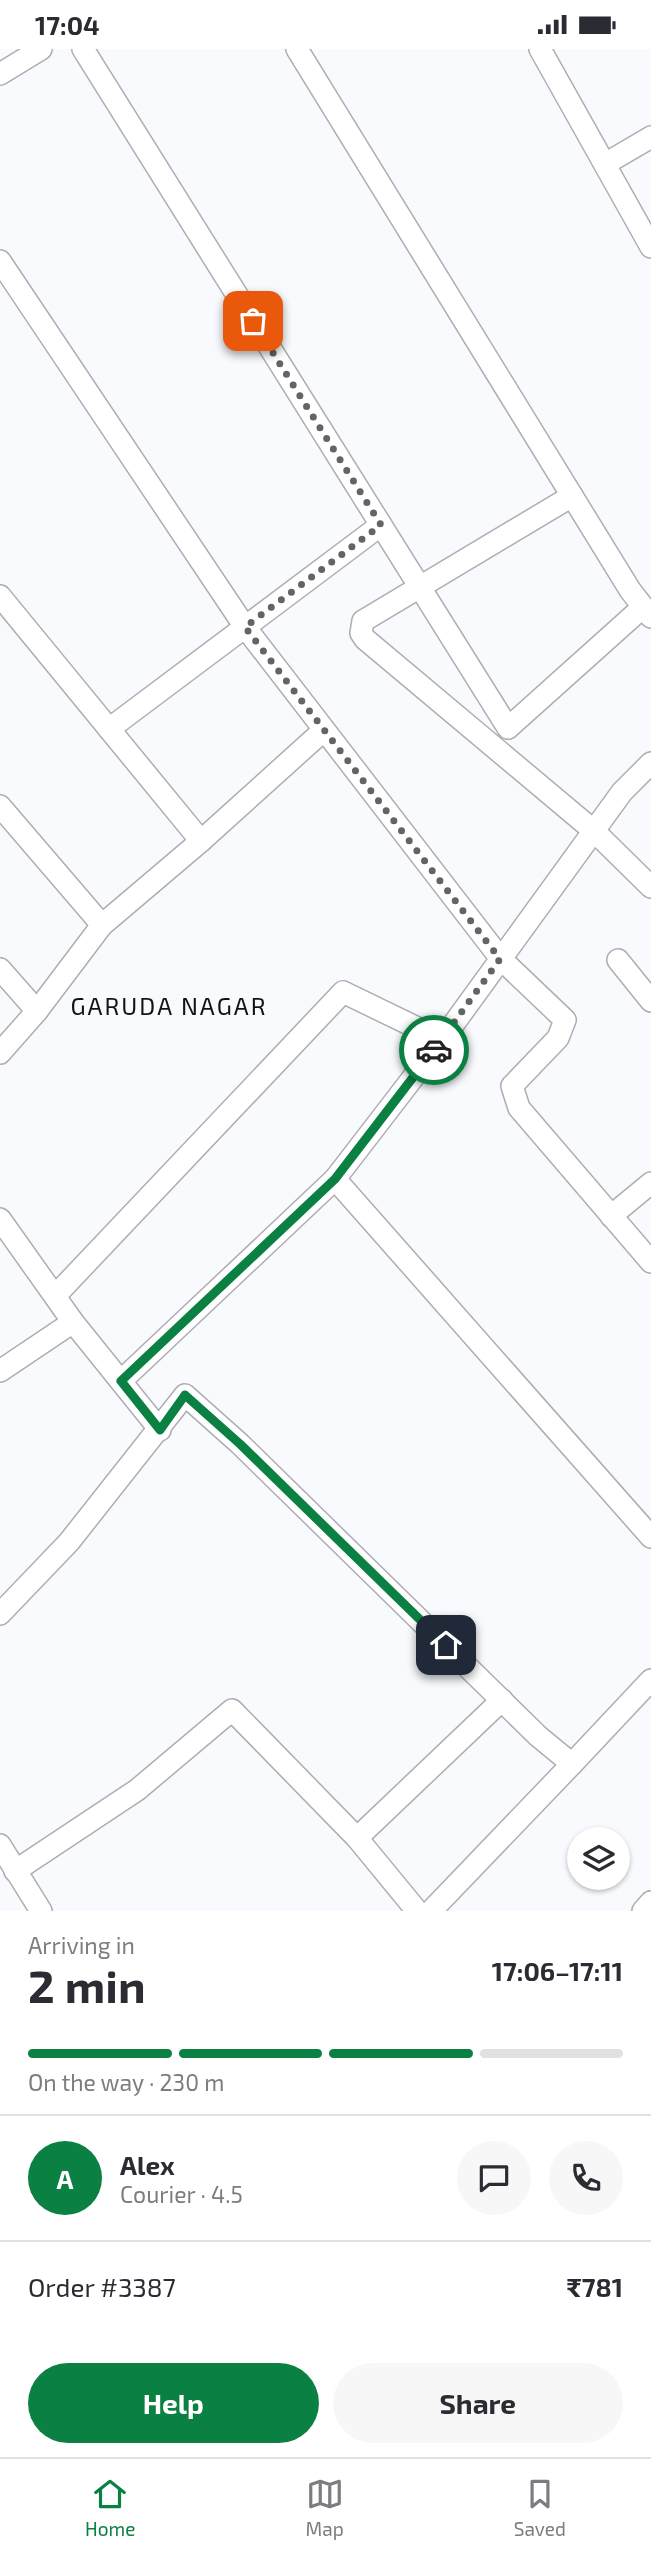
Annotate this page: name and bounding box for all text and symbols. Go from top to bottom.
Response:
text: 17:04 [35,9,100,40]
pin [223,291,283,351]
icon: bag [234,302,272,340]
district label: GARUDA NAGAR [71,991,267,1020]
courier [399,1015,469,1085]
icon: car [415,1031,453,1069]
pin [416,1615,476,1675]
icon: home [427,1626,465,1664]
map controls [567,1827,630,1890]
button: layers [567,1827,630,1890]
text: Arriving in [28,1931,135,1959]
text: 17:06–17:11 [492,1955,623,1986]
text: 2 min [28,1957,146,2012]
text: On the way · 230 m [28,2068,224,2096]
button: chat [457,2141,531,2215]
button: phone [549,2141,623,2215]
text: Alex [120,2149,175,2180]
text: A [57,2163,73,2194]
text: Courier · 4.5 [120,2180,243,2208]
text: Order #3387 [28,2271,176,2302]
text: ₹781 [566,2271,623,2302]
button: Help [28,2363,319,2443]
button: Share [333,2363,623,2443]
tab: Home [85,2475,135,2540]
tab: Map [306,2475,344,2540]
tab: Saved [514,2475,566,2540]

